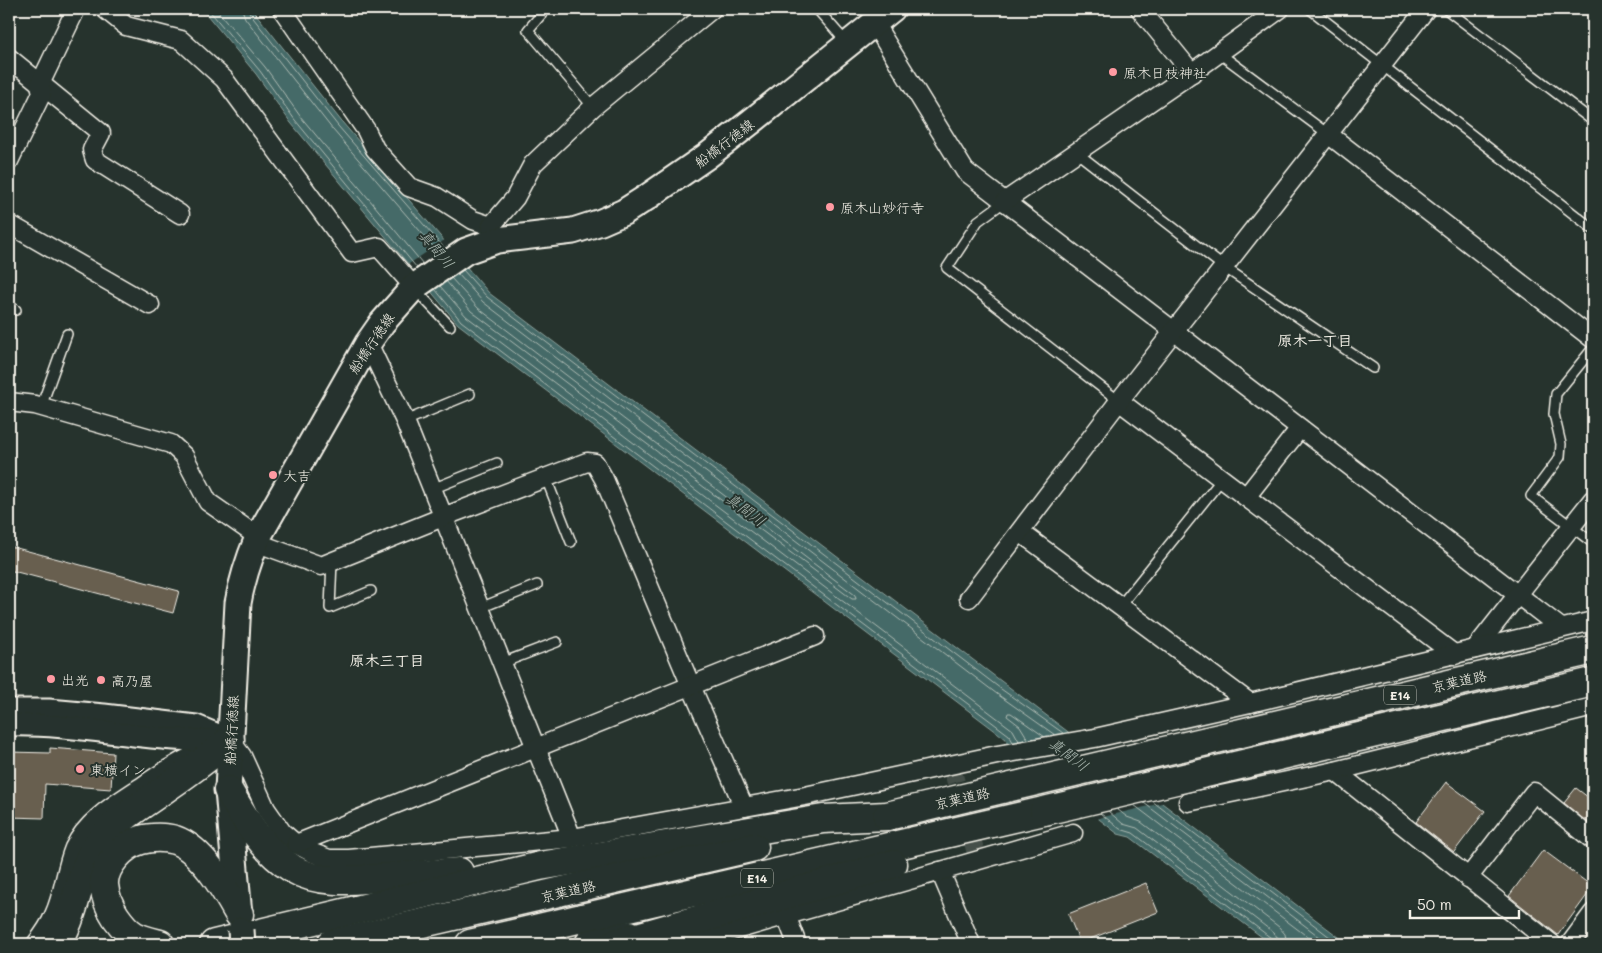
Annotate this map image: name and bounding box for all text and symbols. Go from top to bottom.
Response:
place label: 原木日枝神社 [1123,63,1207,82]
marker: 原木日枝神社 [1107,66,1119,78]
street label: 船橋行徳線 [690,114,758,172]
place label: 原木山妙行寺 [840,198,924,217]
marker: 原木山妙行寺 [824,201,836,213]
water label: 真間川 [415,225,459,273]
street label: 船橋行徳線 [344,309,398,377]
district label: 原木一丁目 [1277,330,1353,350]
place label: 大吉 [283,466,311,485]
marker: 大吉 [267,469,279,481]
water label: 真間川 [722,487,770,531]
district label: 原木三丁目 [349,650,425,670]
street label: 京葉道路 [1430,665,1488,697]
place label: 出光 [61,670,89,689]
place label: 高乃屋 [111,671,153,690]
marker: 出光 [45,673,57,685]
marker: 高乃屋 [95,674,107,686]
road number: E14 [1384,686,1416,704]
street label: 船橋行徳線 [220,695,242,765]
water label: 真間川 [1045,732,1093,776]
place label: 東横イン [90,760,146,779]
marker: 東横イン [74,763,86,775]
street label: 京葉道路 [933,782,991,814]
road number: E14 [741,868,773,888]
street label: 京葉道路 [539,875,597,907]
scale bar [1410,888,1518,920]
text: 50 m [1417,894,1452,914]

